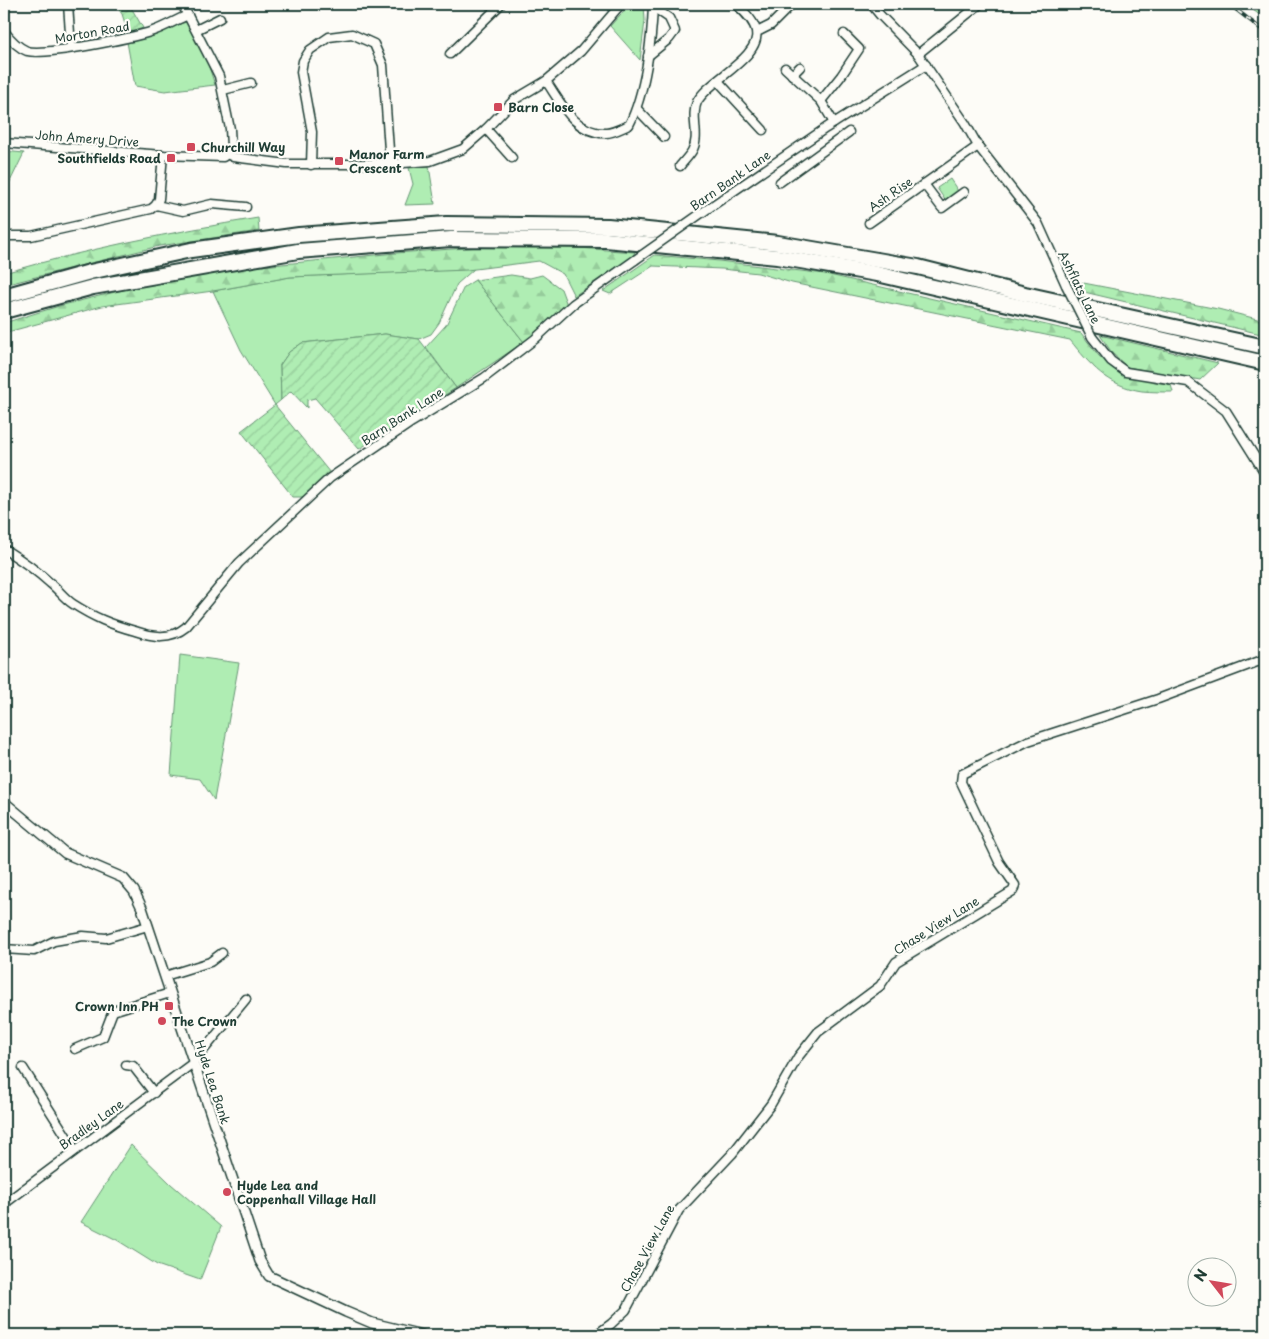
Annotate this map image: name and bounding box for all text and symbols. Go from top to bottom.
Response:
street label: Morton Road [53,17,131,47]
place label: Barn Close [508,98,574,116]
marker: Barn Close [492,101,504,113]
street label: John Amery Drive [34,125,140,151]
place label: Churchill Way [201,138,285,156]
marker: Churchill Way [185,141,197,153]
place label: Manor Farm Crescent [349,145,424,177]
street label: Barn Bank Lane [686,145,774,215]
place label: Southfields Road [58,149,161,167]
marker: Southfields Road [165,152,177,164]
marker: Manor Farm Crescent [333,155,345,167]
street label: Ash Rise [864,172,916,216]
street label: Ashflats Lane [1055,247,1106,327]
street label: Barn Bank Lane [357,382,447,449]
street label: Chase View Lane [890,891,982,959]
place label: Crown Inn PH [75,997,159,1015]
marker: Crown Inn PH [163,1000,175,1012]
place label: The Crown [172,1012,237,1030]
marker: The Crown [156,1015,168,1027]
street label: Hyde Lea Bank [191,1038,235,1126]
street label: Bradley Lane [55,1094,127,1154]
place label: Hyde Lea and Coppenhall Village Hall [237,1176,376,1208]
marker: Hyde Lea and Coppenhall Village Hall [221,1186,233,1198]
street label: Chase View Lane [615,1201,679,1295]
north arrow [1186,1256,1236,1306]
text: N [1189,1265,1212,1285]

